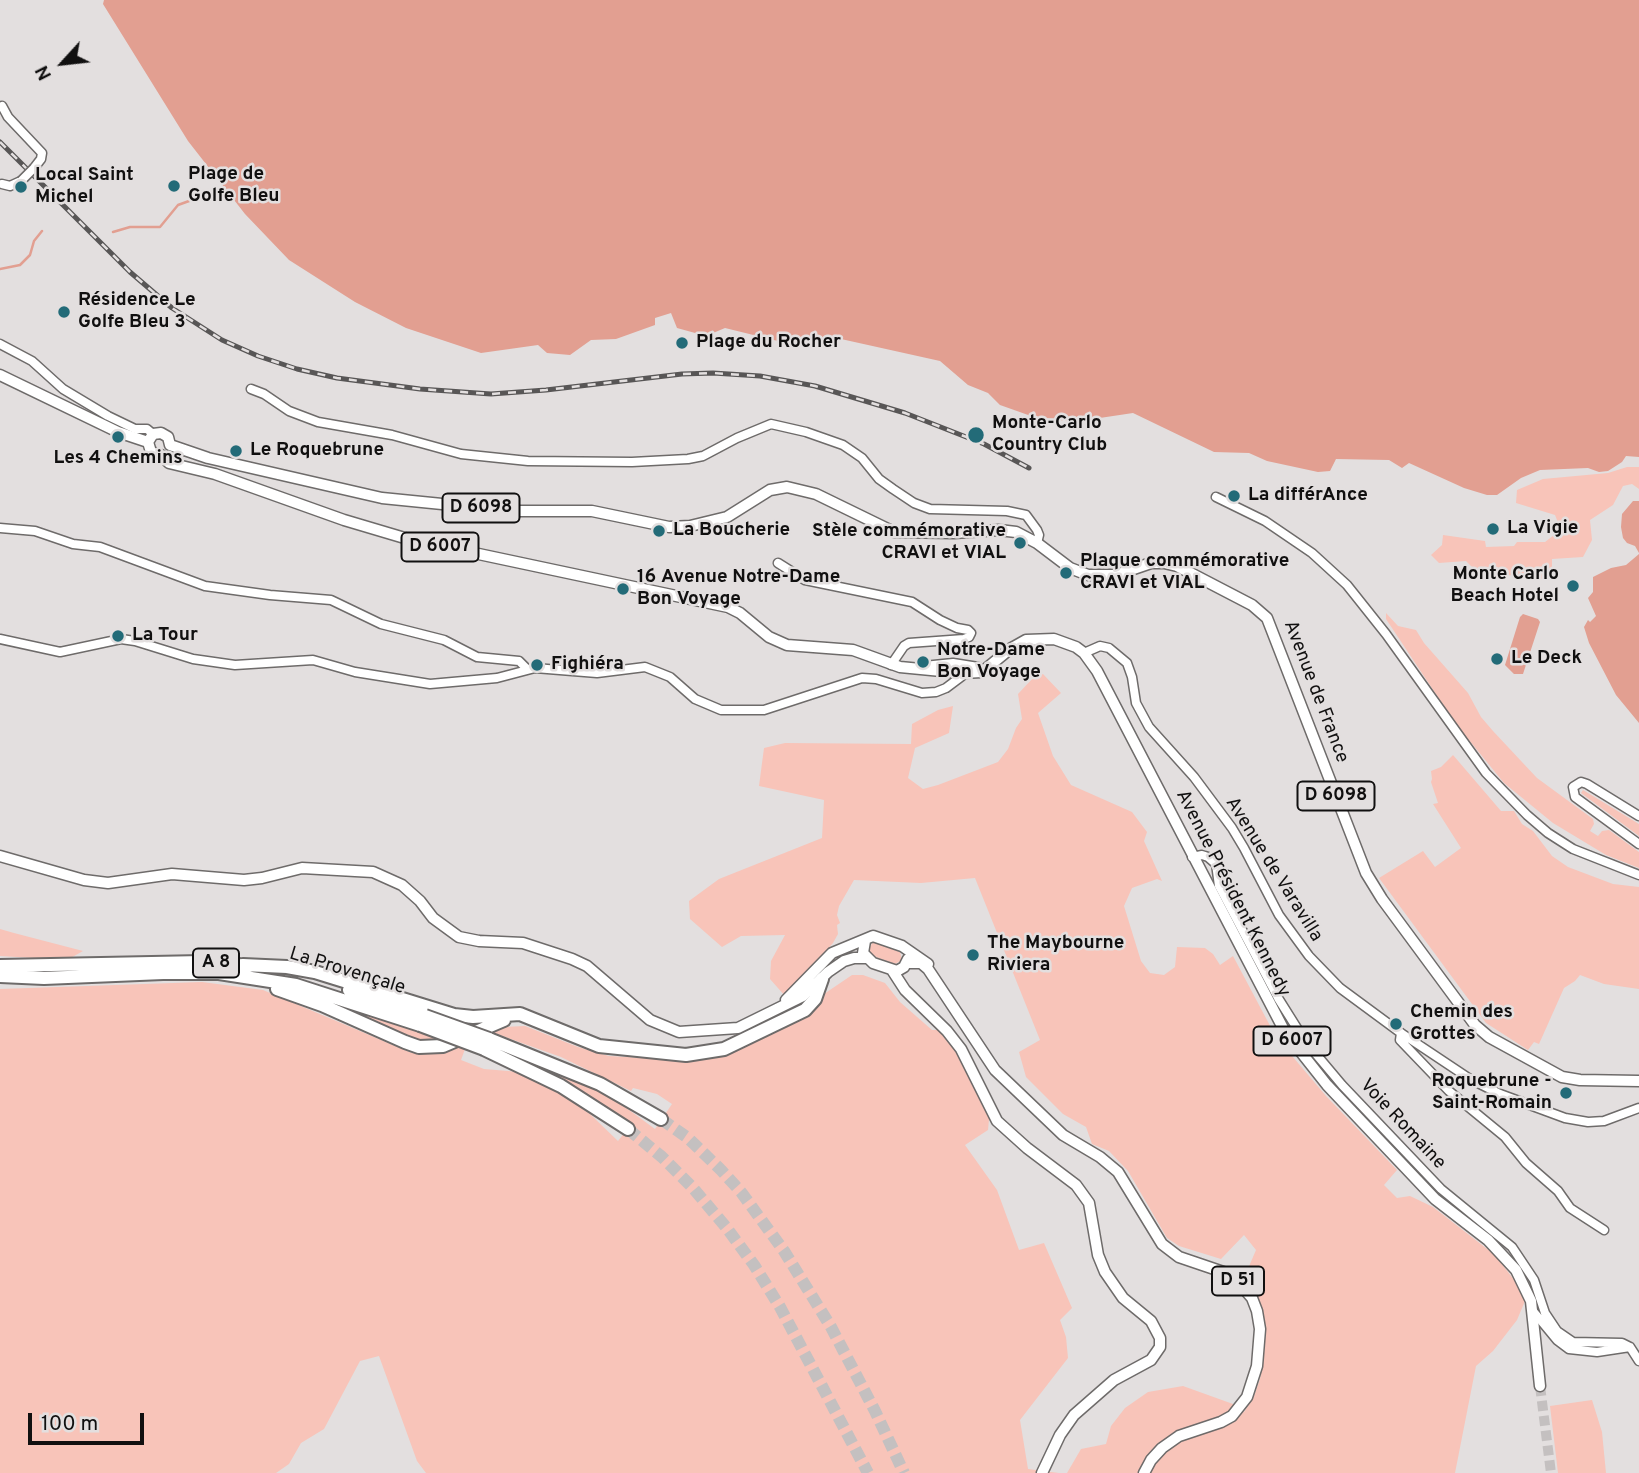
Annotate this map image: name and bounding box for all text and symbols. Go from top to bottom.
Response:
north arrow [28,28,98,98]
text: N [30,61,58,84]
place label: Plage de Golfe Bleu [188,164,280,208]
place label: Local Saint Michel [35,165,134,209]
marker: Plage de Golfe Bleu [166,178,182,194]
marker: Local Saint Michel [13,179,29,195]
place label: Résidence Le Golfe Bleu 3 [78,290,196,334]
marker: Résidence Le Golfe Bleu 3 [56,304,72,320]
place label: Plage du Rocher [696,332,841,354]
marker: Plage du Rocher [674,335,690,351]
place label: Monte-Carlo Country Club [992,413,1107,457]
marker: Monte-Carlo Country Club [966,425,986,445]
marker: Les 4 Chemins [110,429,126,445]
place label: Le Roquebrune [250,440,384,462]
marker: Le Roquebrune [228,443,244,459]
place label: Les 4 Chemins [54,448,182,470]
place label: La différAnce [1248,485,1368,507]
marker: La différAnce [1226,488,1242,504]
road number: D 6098 [442,494,520,522]
place label: La Vigie [1507,518,1578,540]
place label: La Boucherie [673,520,790,542]
place label: Stèle commémorative CRAVI et VIAL [812,521,1006,565]
marker: La Vigie [1485,521,1501,537]
marker: La Boucherie [651,523,667,539]
road number: D 6007 [402,532,478,562]
marker: Stèle commémorative CRAVI et VIAL [1012,535,1028,551]
place label: Plaque commémorative CRAVI et VIAL [1080,551,1289,595]
place label: Monte Carlo Beach Hotel [1451,564,1559,608]
marker: Plaque commémorative CRAVI et VIAL [1058,565,1074,581]
place label: 16 Avenue Notre-Dame Bon Voyage [637,567,840,611]
marker: Monte Carlo Beach Hotel [1565,578,1581,594]
marker: 16 Avenue Notre-Dame Bon Voyage [615,581,631,597]
street label: Avenue de France [1277,618,1353,766]
place label: La Tour [132,625,198,647]
marker: La Tour [110,628,126,644]
place label: Notre-Dame Bon Voyage [937,640,1045,684]
place label: Le Deck [1511,648,1582,670]
marker: Le Deck [1489,651,1505,667]
place label: Fighiéra [551,654,624,676]
marker: Notre-Dame Bon Voyage [915,654,931,670]
marker: Fighiéra [529,657,545,673]
road number: D 6098 [1298,782,1374,810]
street label: Avenue Président Kennedy [1170,787,1294,1001]
street label: Avenue de Varavilla [1219,794,1327,946]
place label: The Maybourne Riviera [987,933,1124,977]
street label: La Provençale [286,944,408,1000]
marker: The Maybourne Riviera [965,947,981,963]
road number: A 8 [193,948,239,978]
place label: Chemin des Grottes [1410,1002,1513,1046]
marker: Chemin des Grottes [1388,1016,1404,1032]
road number: D 6007 [1254,1026,1330,1056]
place label: Roquebrune - Saint-Romain [1431,1071,1552,1115]
street label: Voie Romaine [1354,1075,1450,1175]
marker: Roquebrune - Saint-Romain [1558,1085,1574,1101]
road number: D 51 [1212,1266,1264,1296]
scale bar [32,1400,147,1444]
text: 100 m [41,1411,98,1438]

